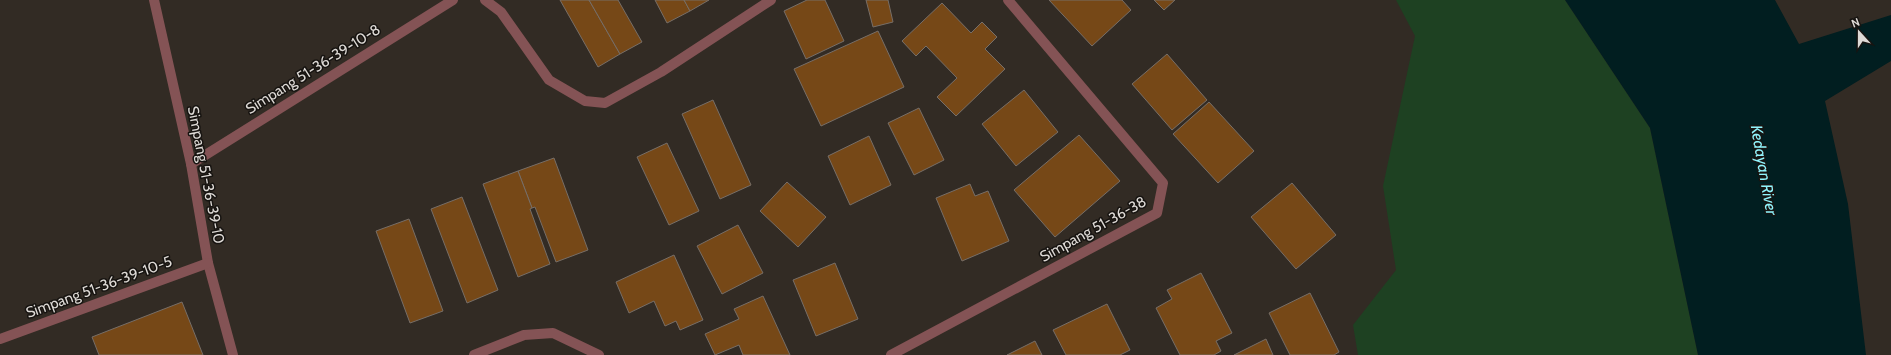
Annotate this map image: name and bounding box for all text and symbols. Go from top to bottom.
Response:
north arrow [1839,12,1879,52]
text: N [1849,15,1862,31]
street label: Simpang 51-36-39-10-8 [242,20,384,118]
street label: Simpang 51-36-39-10 [184,105,228,245]
water label: Kedayan River [1747,123,1781,218]
street label: Simpang 51-36-38 [1037,192,1149,266]
street label: Simpang 51-36-39-10-5 [23,252,175,322]

